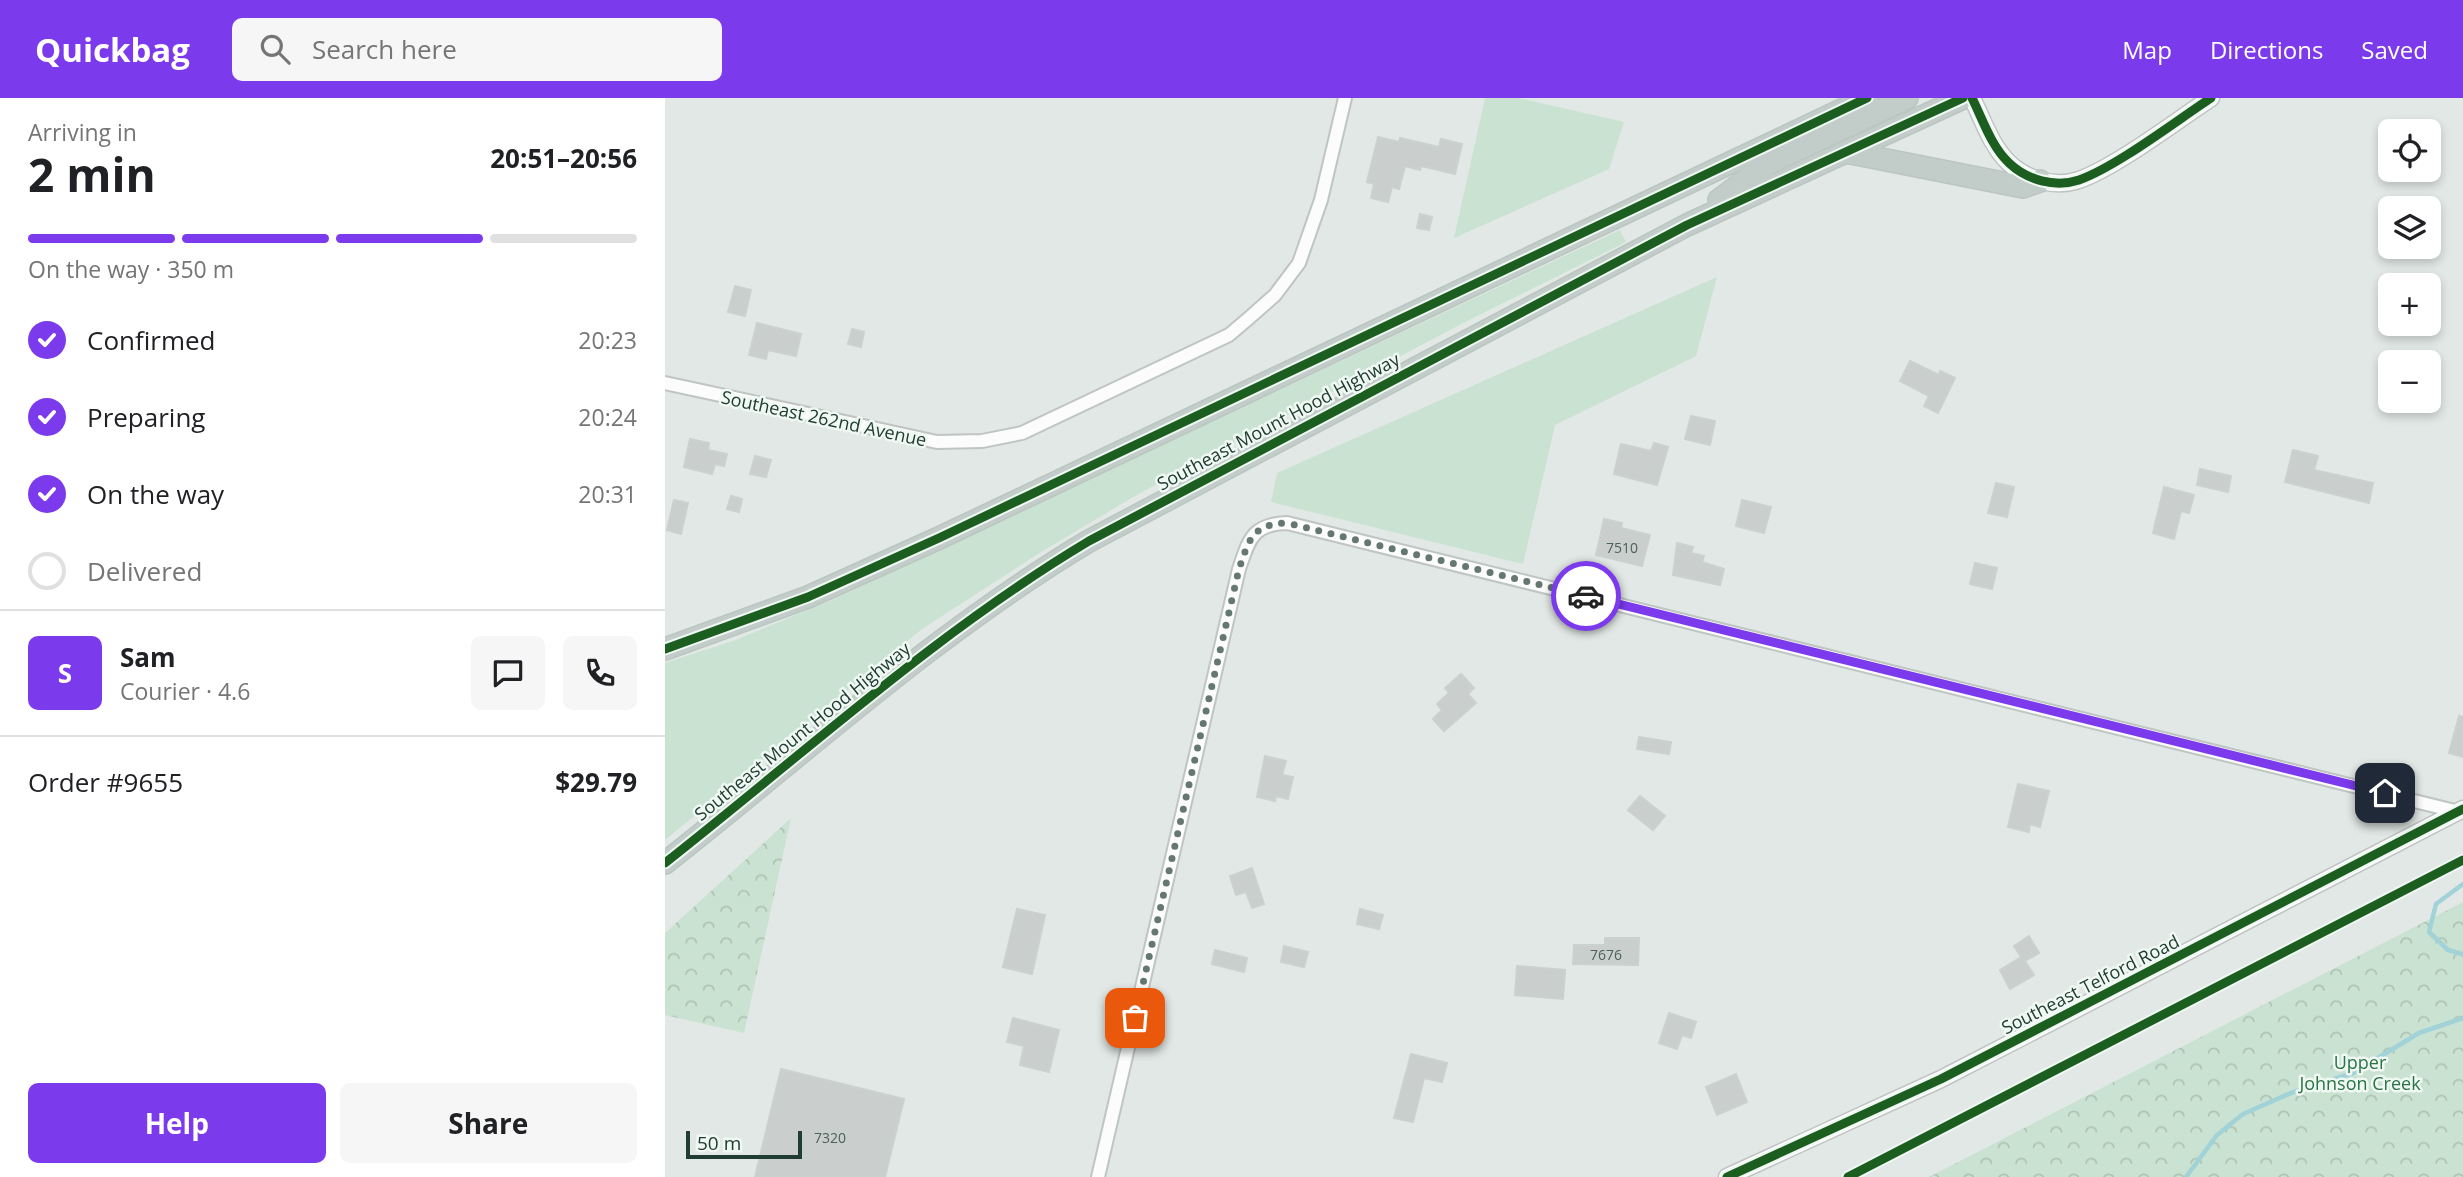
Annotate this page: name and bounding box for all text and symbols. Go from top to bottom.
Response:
search box [232,18,722,81]
text: Quickbag [35,27,190,72]
icon: search [256,30,294,68]
text: Search here [312,31,457,67]
text: Map [2122,33,2172,66]
text: Directions [2210,33,2323,66]
text: Saved [2361,33,2428,66]
text: Arriving in [28,116,137,148]
map controls [2378,119,2441,413]
button: locate [2378,119,2441,182]
text: 20:51–20:56 [490,140,637,176]
text: 2 min [28,143,156,205]
button: layers [2378,196,2441,259]
text: On the way · 350 m [28,253,234,285]
button: + [2378,273,2441,336]
icon: check [28,321,66,359]
text: Confirmed [87,322,215,358]
text: 20:23 [578,324,637,356]
street label: Southeast Mount Hood Highway [1153,346,1404,495]
button: − [2378,350,2441,413]
street label: Southeast 262nd Avenue [719,385,929,451]
icon: check [28,398,66,436]
text: Preparing [87,399,205,435]
text: 20:24 [578,401,637,433]
icon: check [28,475,66,513]
text: On the way [87,476,224,512]
text: 20:31 [578,478,637,510]
house number: 7510 [1606,538,1638,557]
text: Delivered [87,553,202,589]
courier [1551,561,1621,631]
icon: car [1567,577,1605,615]
button: chat [471,636,545,710]
button: phone [563,636,637,710]
street label: Southeast Mount Hood Highway [689,636,916,826]
text: Sam [120,639,176,675]
text: S [58,655,72,691]
text: Courier · 4.6 [120,675,250,707]
pin [2355,763,2415,823]
text: Order #9655 [28,764,183,800]
text: $29.79 [555,764,637,800]
icon: home [2366,774,2404,812]
street label: Southeast Telford Road [1997,929,2183,1039]
house number: 7676 [1590,945,1622,964]
pin [1105,988,1165,1048]
icon: bag [1116,999,1154,1037]
park label: Upper Johnson Creek [2297,1050,2421,1095]
button: Help [28,1083,326,1163]
button: Share [340,1083,637,1163]
scale bar [686,1128,801,1160]
house number: 7320 [814,1128,846,1147]
text: 50 m [697,1130,741,1156]

